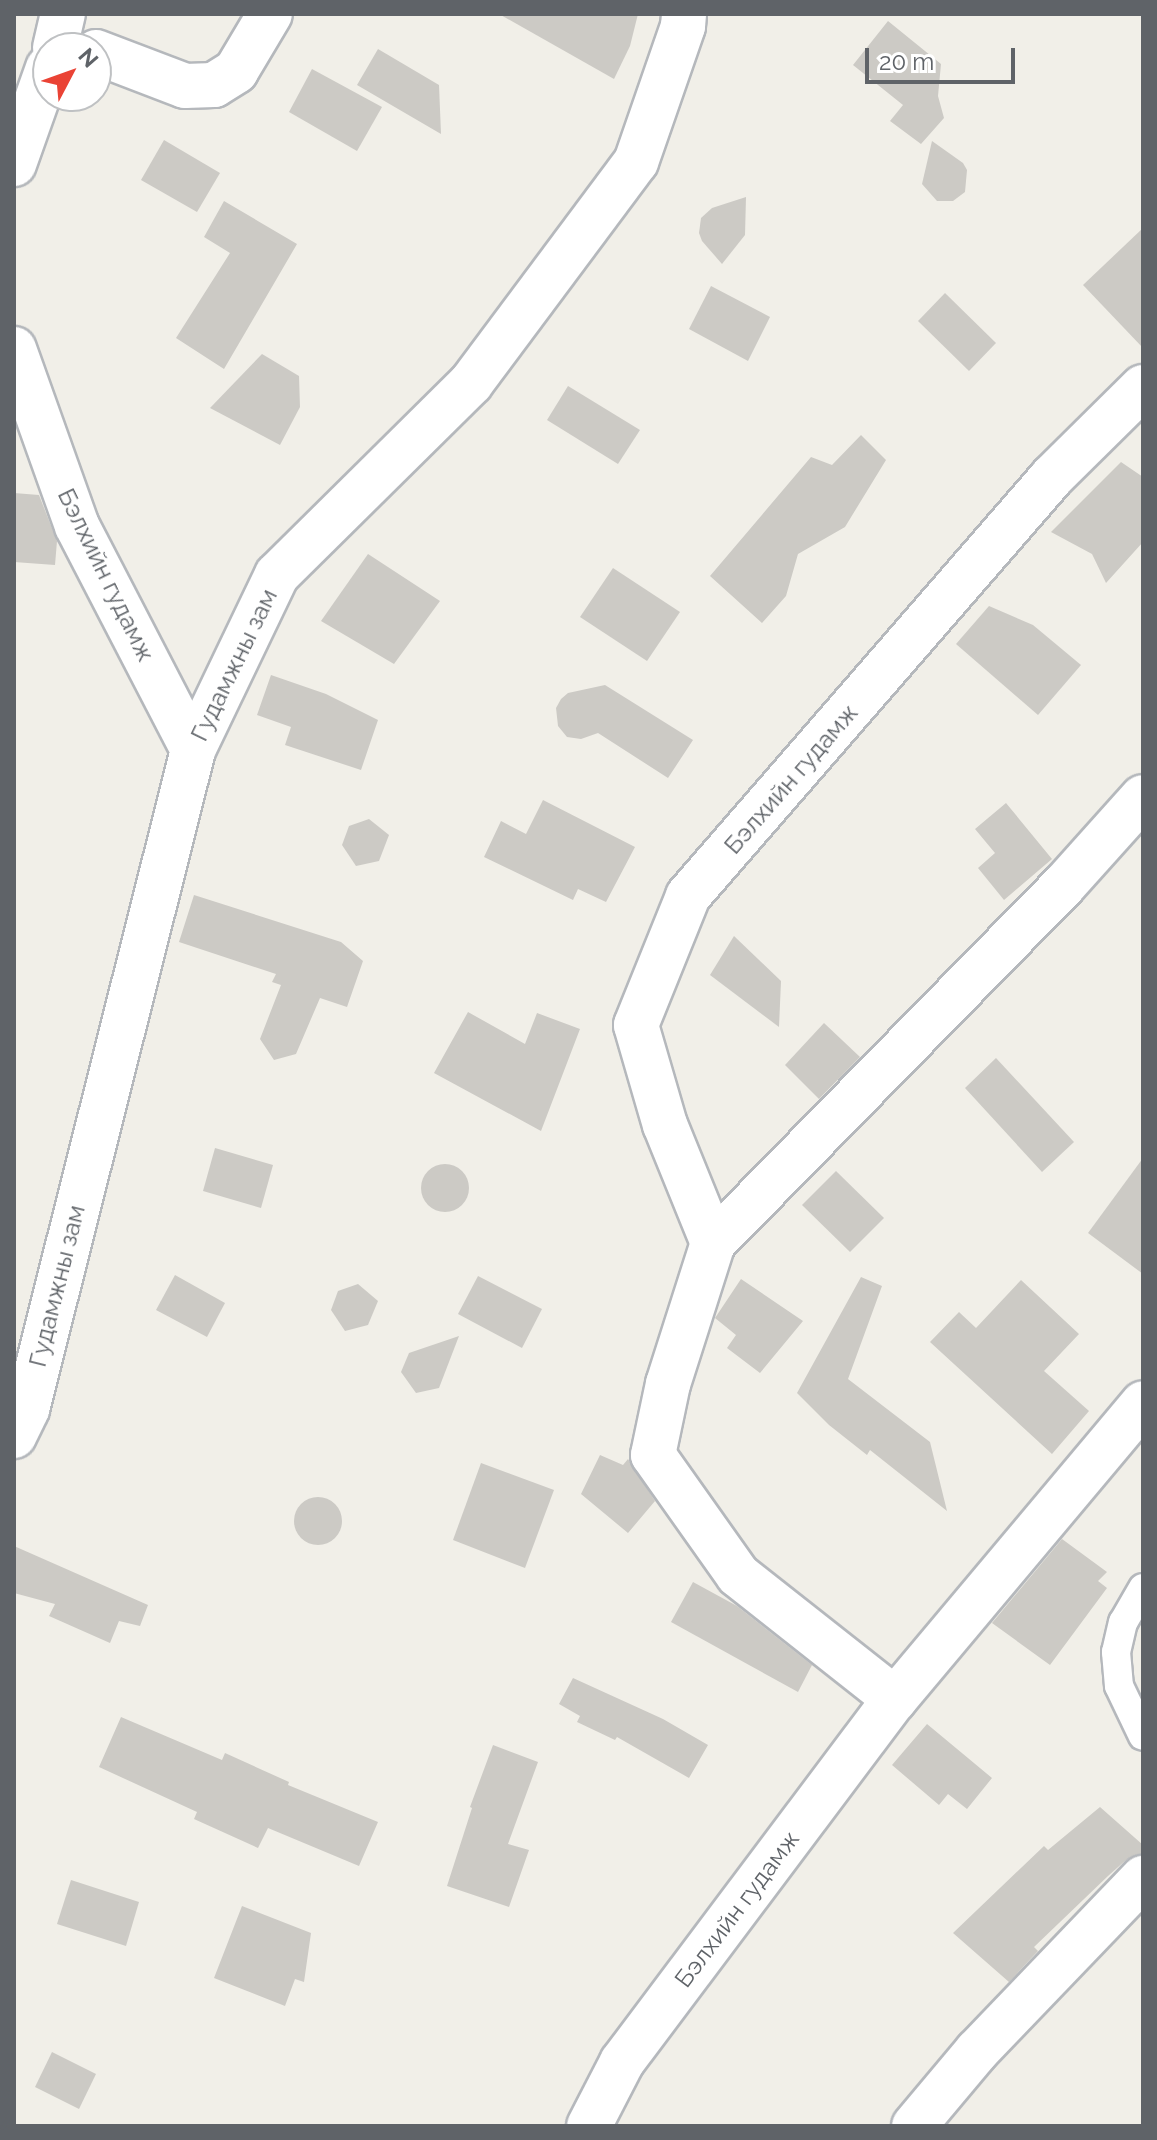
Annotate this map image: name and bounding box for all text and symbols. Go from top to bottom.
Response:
north arrow [32,32,112,112]
scale bar [869,32,1019,82]
text: N [73,43,104,72]
text: 20 m [879,47,934,76]
street label: Бэлхийн гудамж [52,484,160,666]
street label: Гудамжны зам [185,584,283,746]
street label: Бэлхийн гудамж [718,698,864,860]
street label: Гудамжны зам [23,1202,91,1370]
street label: Бэлхийн гудамж [669,1825,805,1993]

